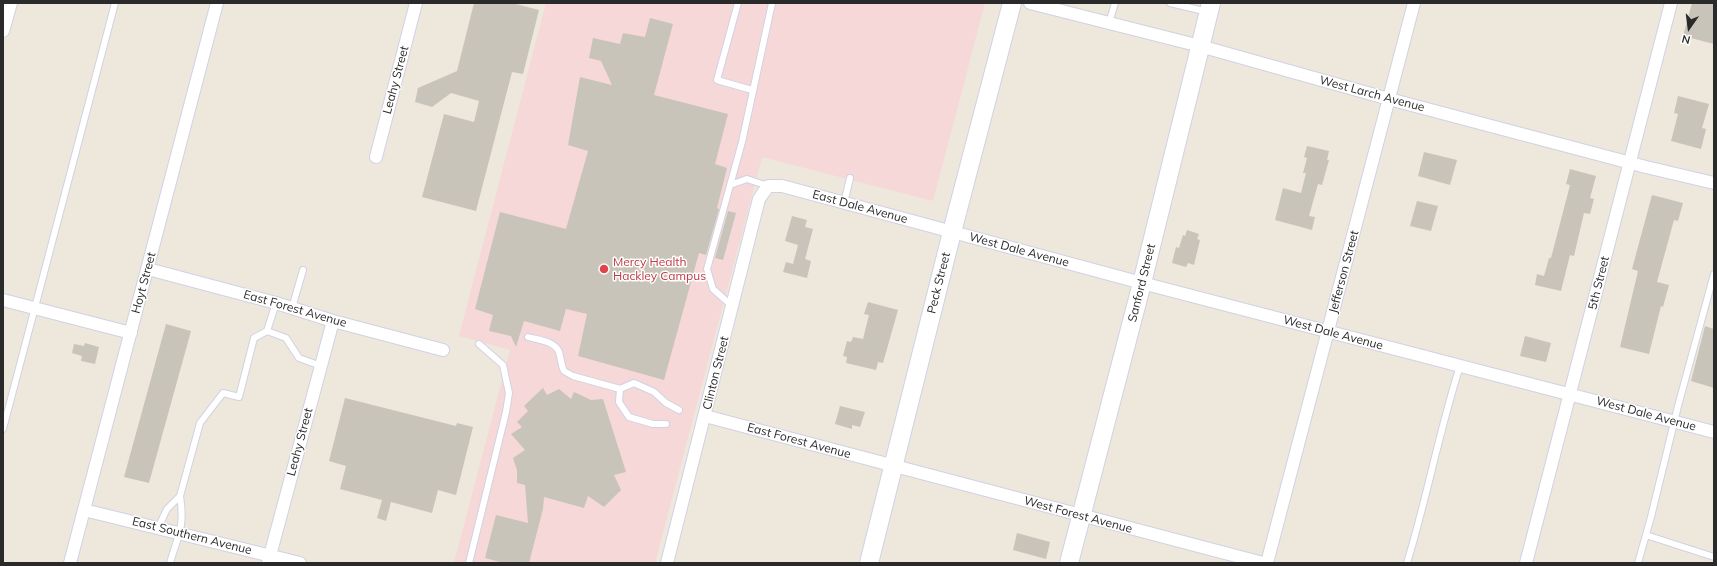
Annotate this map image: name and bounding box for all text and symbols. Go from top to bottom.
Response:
north arrow [1669,8,1709,48]
text: N [1680,32,1692,47]
street label: Leahy Street [380,44,412,116]
street label: West Larch Avenue [1318,73,1426,115]
street label: East Dale Avenue [811,187,909,227]
street label: Jefferson Street [1326,229,1362,315]
street label: West Dale Avenue [967,230,1071,270]
street label: Sanford Street [1125,242,1159,324]
street label: Hoyt Street [129,251,159,315]
street label: Peck Street [924,251,954,315]
place label: Mercy Health Hackley Campus [613,255,706,283]
street label: 5th Street [1585,255,1613,311]
marker: Mercy Health Hackley Campus [598,263,610,275]
street label: East Forest Avenue [242,287,348,331]
street label: West Dale Avenue [1281,313,1385,353]
street label: Clinton Street [700,335,732,411]
street label: West Dale Avenue [1594,394,1698,434]
street label: Leahy Street [284,406,316,478]
street label: East Forest Avenue [746,420,852,462]
street label: West Forest Avenue [1022,494,1134,536]
street label: East Southern Avenue [131,514,253,558]

